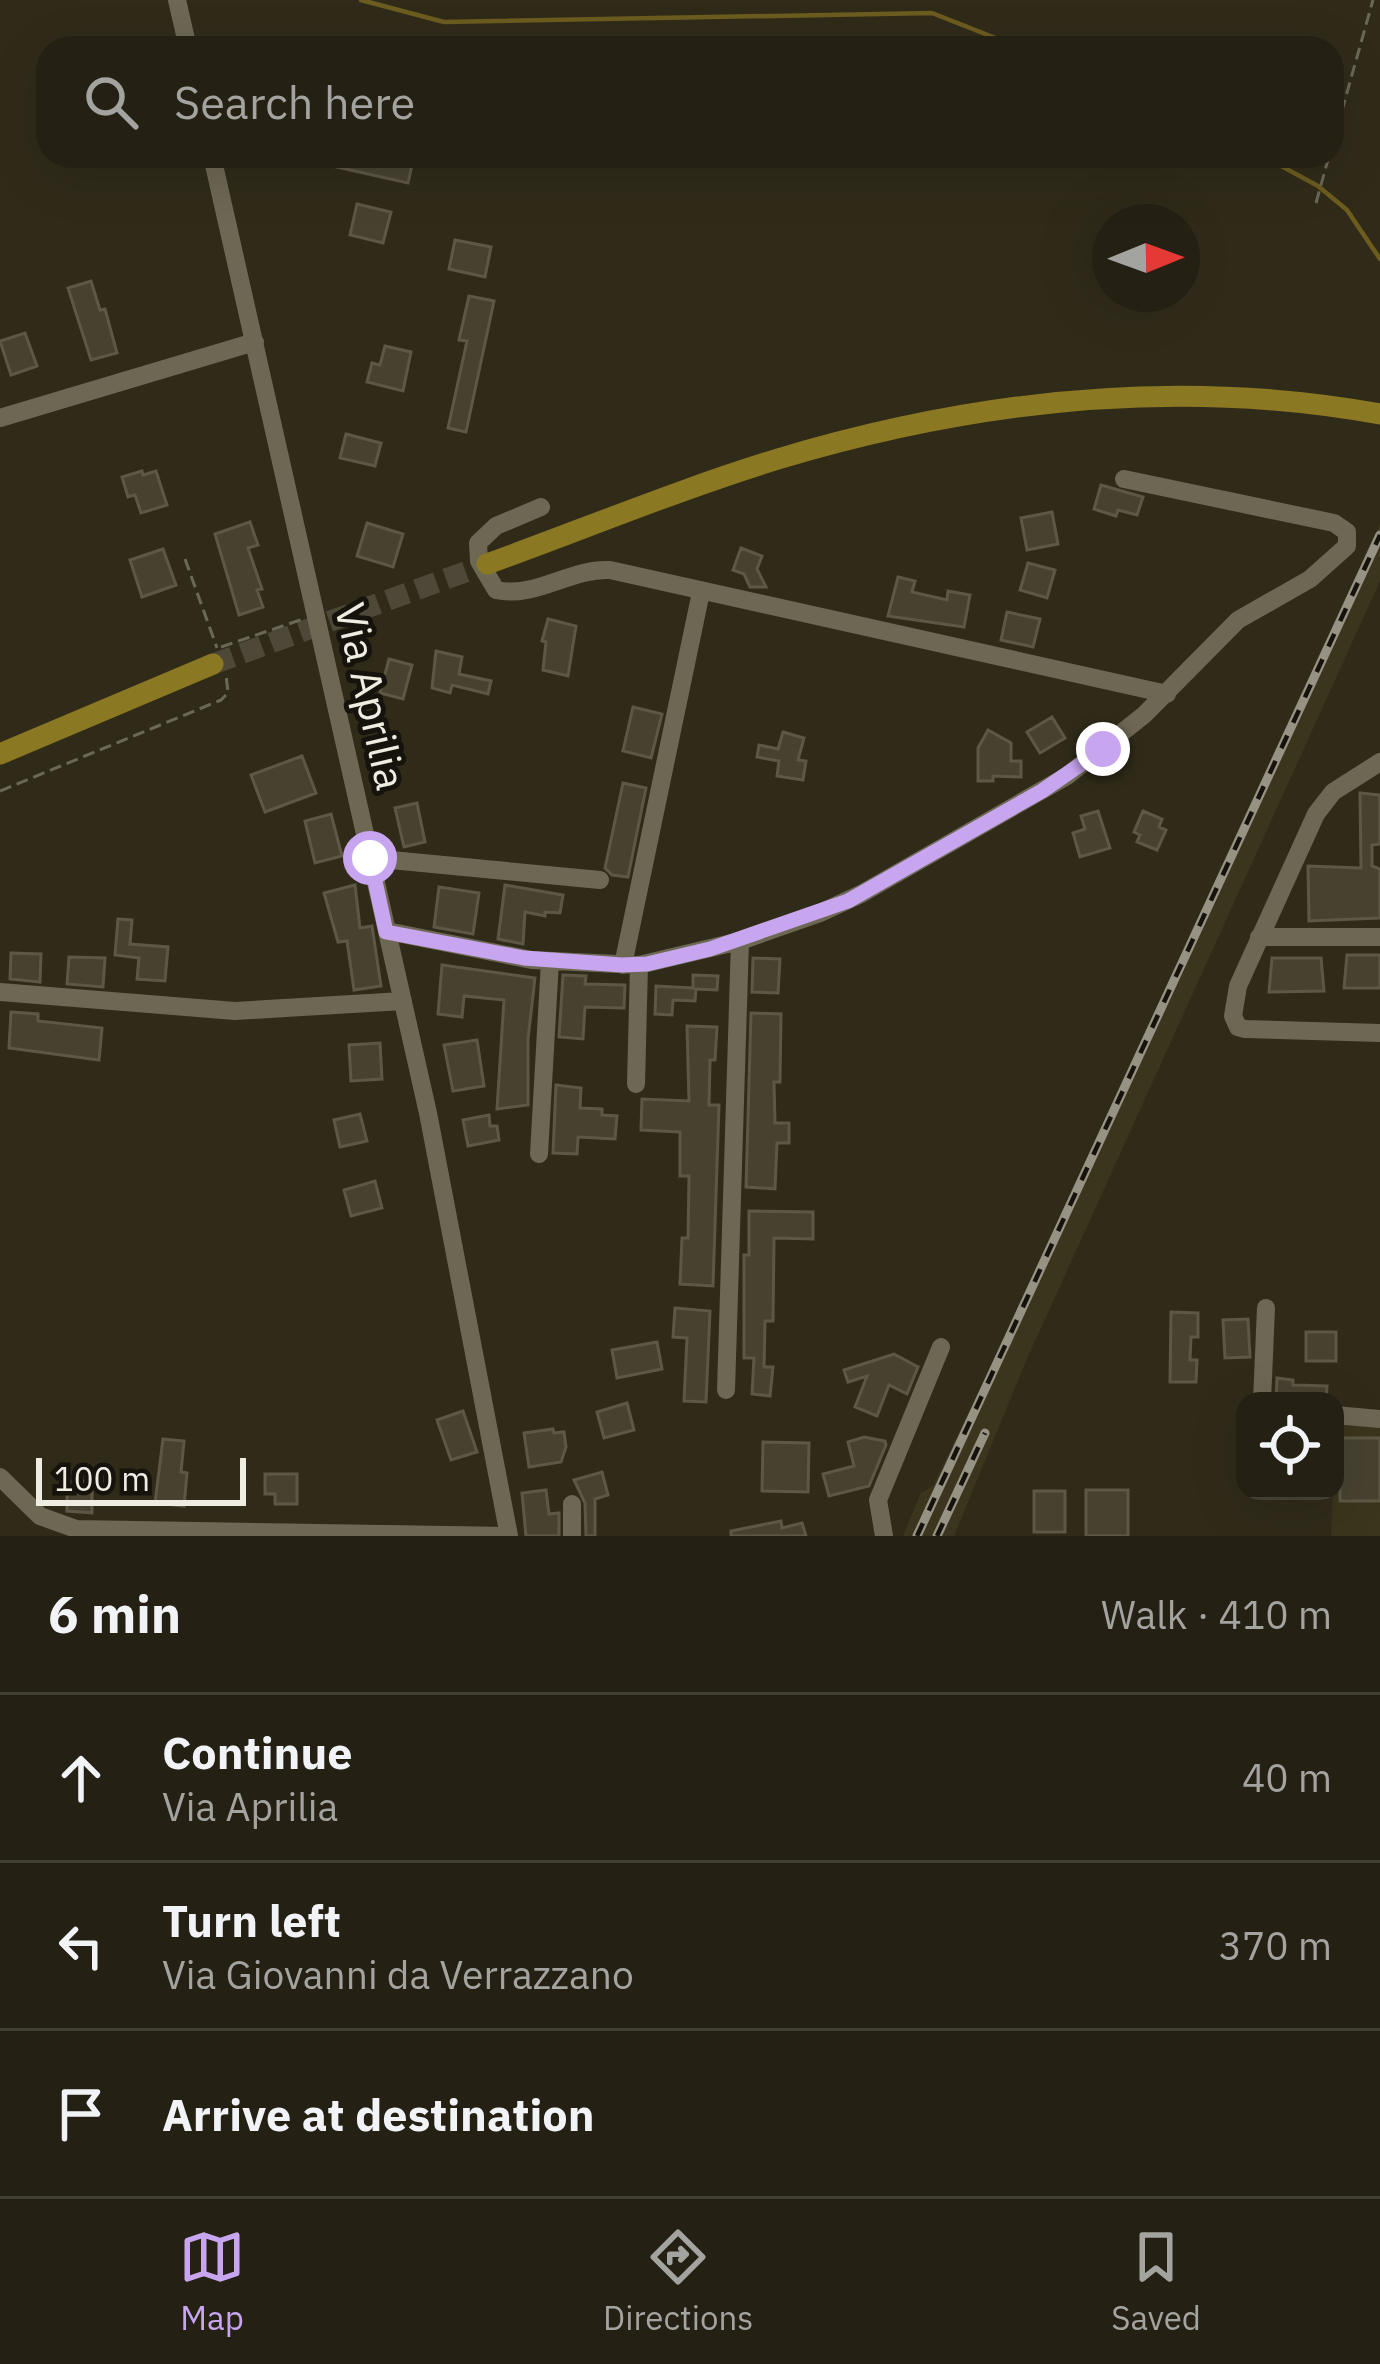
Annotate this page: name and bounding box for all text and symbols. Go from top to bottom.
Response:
search box [36,36,1344,168]
icon: search [78,69,144,135]
text: Search here [174,73,415,131]
north arrow [1092,204,1200,312]
street label: Via Aprilia [323,597,419,795]
route end [1076,722,1130,776]
route start [343,831,397,885]
map controls [1236,1392,1344,1500]
button: locate [1236,1392,1344,1500]
scale bar [36,1452,246,1505]
text: 100 m [54,1457,150,1500]
text: 6 min [48,1581,181,1647]
text: Walk · 410 m [1101,1589,1332,1640]
text: Continue [162,1723,353,1781]
icon: ahead [48,1745,114,1811]
text: 40 m [1242,1752,1332,1803]
text: Via Aprilia [162,1781,338,1832]
text: Turn left [162,1891,341,1949]
icon: left [48,1913,114,1979]
text: 370 m [1219,1920,1332,1971]
text: Via Giovanni da Verrazzano [162,1949,634,2000]
icon: arrive [48,2081,114,2147]
text: Arrive at destination [162,2085,595,2143]
tab: Map [179,2224,245,2339]
tab: Directions [603,2224,753,2339]
tab: Saved [1111,2224,1201,2339]

